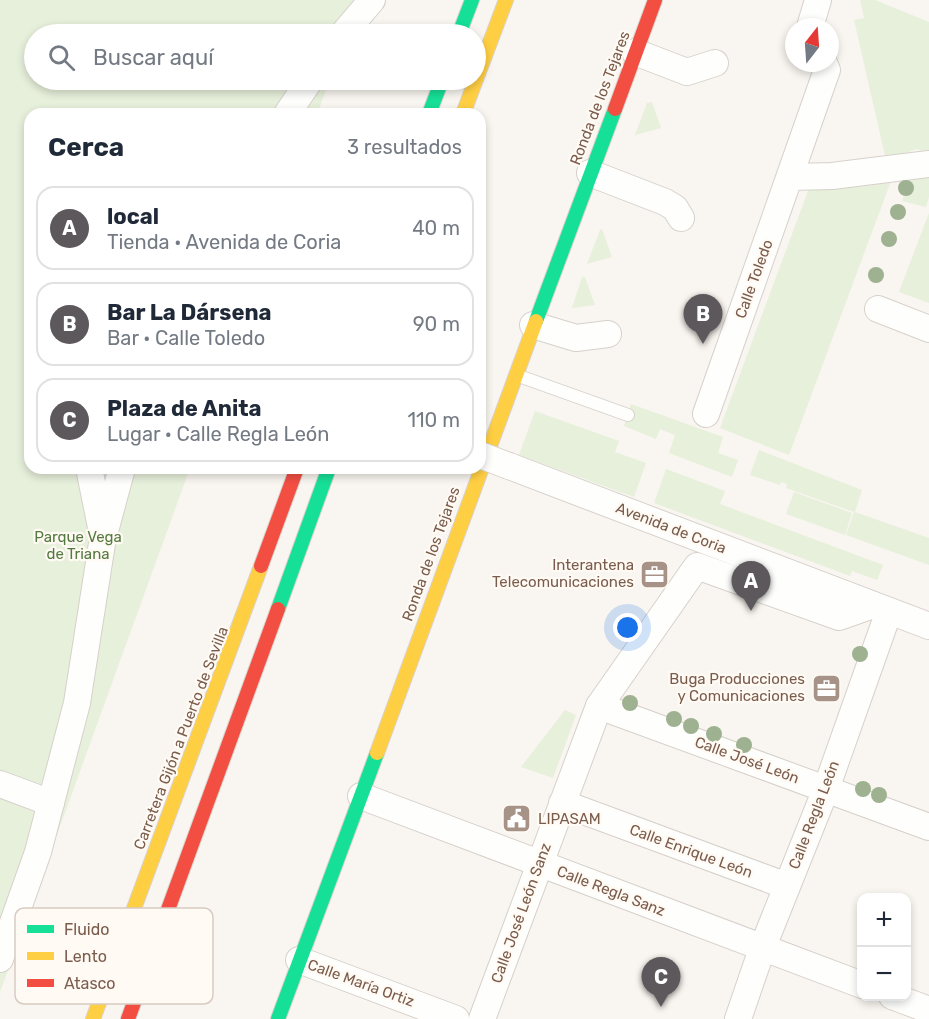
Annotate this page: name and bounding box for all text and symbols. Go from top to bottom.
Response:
north arrow [785,18,839,72]
search box [24,24,486,90]
street label: Ronda de los Tejares [566,28,634,167]
icon: search [45,41,78,74]
text: Buscar aquí [93,44,214,71]
text: Cerca [48,132,124,163]
text: 3 resultados [347,135,462,159]
text: local [107,203,159,230]
text: A [62,216,77,240]
text: 40 m [412,216,460,240]
text: Tienda · Avenida de Coria [107,230,341,254]
street label: Calle Toledo [731,237,777,321]
pin: B [684,294,722,344]
text: Bar La Dársena [107,299,272,326]
text: B [62,312,77,336]
text: 90 m [413,312,460,336]
text: Bar · Calle Toledo [107,326,265,350]
text: Plaza de Anita [107,395,262,422]
text: C [62,408,77,432]
text: 110 m [408,408,460,432]
text: Lugar · Calle Regla León [107,422,329,446]
street label: Ronda de los Tejares [398,484,464,624]
street label: Avenida de Coria [613,499,729,557]
park label: Parque Vega de Triana [34,528,122,563]
place label: Interantena Telecomunicaciones [492,556,634,591]
office icon: Interantena Telecomunicaciones [639,558,671,590]
pin: A [732,562,771,611]
your location [613,613,642,642]
street label: Carretera Gijón a Puerto de Sevilla [130,624,232,852]
place label: Buga Producciones y Comunicaciones [669,670,805,705]
office icon: Buga Producciones y Comunicaciones [810,672,842,704]
street label: Calle José León [692,733,802,787]
street label: Calle Regla León [785,758,843,872]
public building icon: LIPASAM [501,803,533,835]
place label: LIPASAM [538,810,601,828]
street label: Calle Enrique León [627,820,755,882]
street label: Calle José León Sanz [487,840,555,986]
street label: Calle Regla Sanz [554,862,668,920]
map controls [857,893,911,1001]
button: + [857,893,911,947]
legend [15,908,213,1004]
text: Fluido [64,920,109,939]
text: Lento [64,947,107,966]
button: − [857,947,911,1001]
street label: Calle María Ortiz [305,955,417,1011]
pin: C [642,958,680,1007]
text: Atasco [64,974,116,993]

